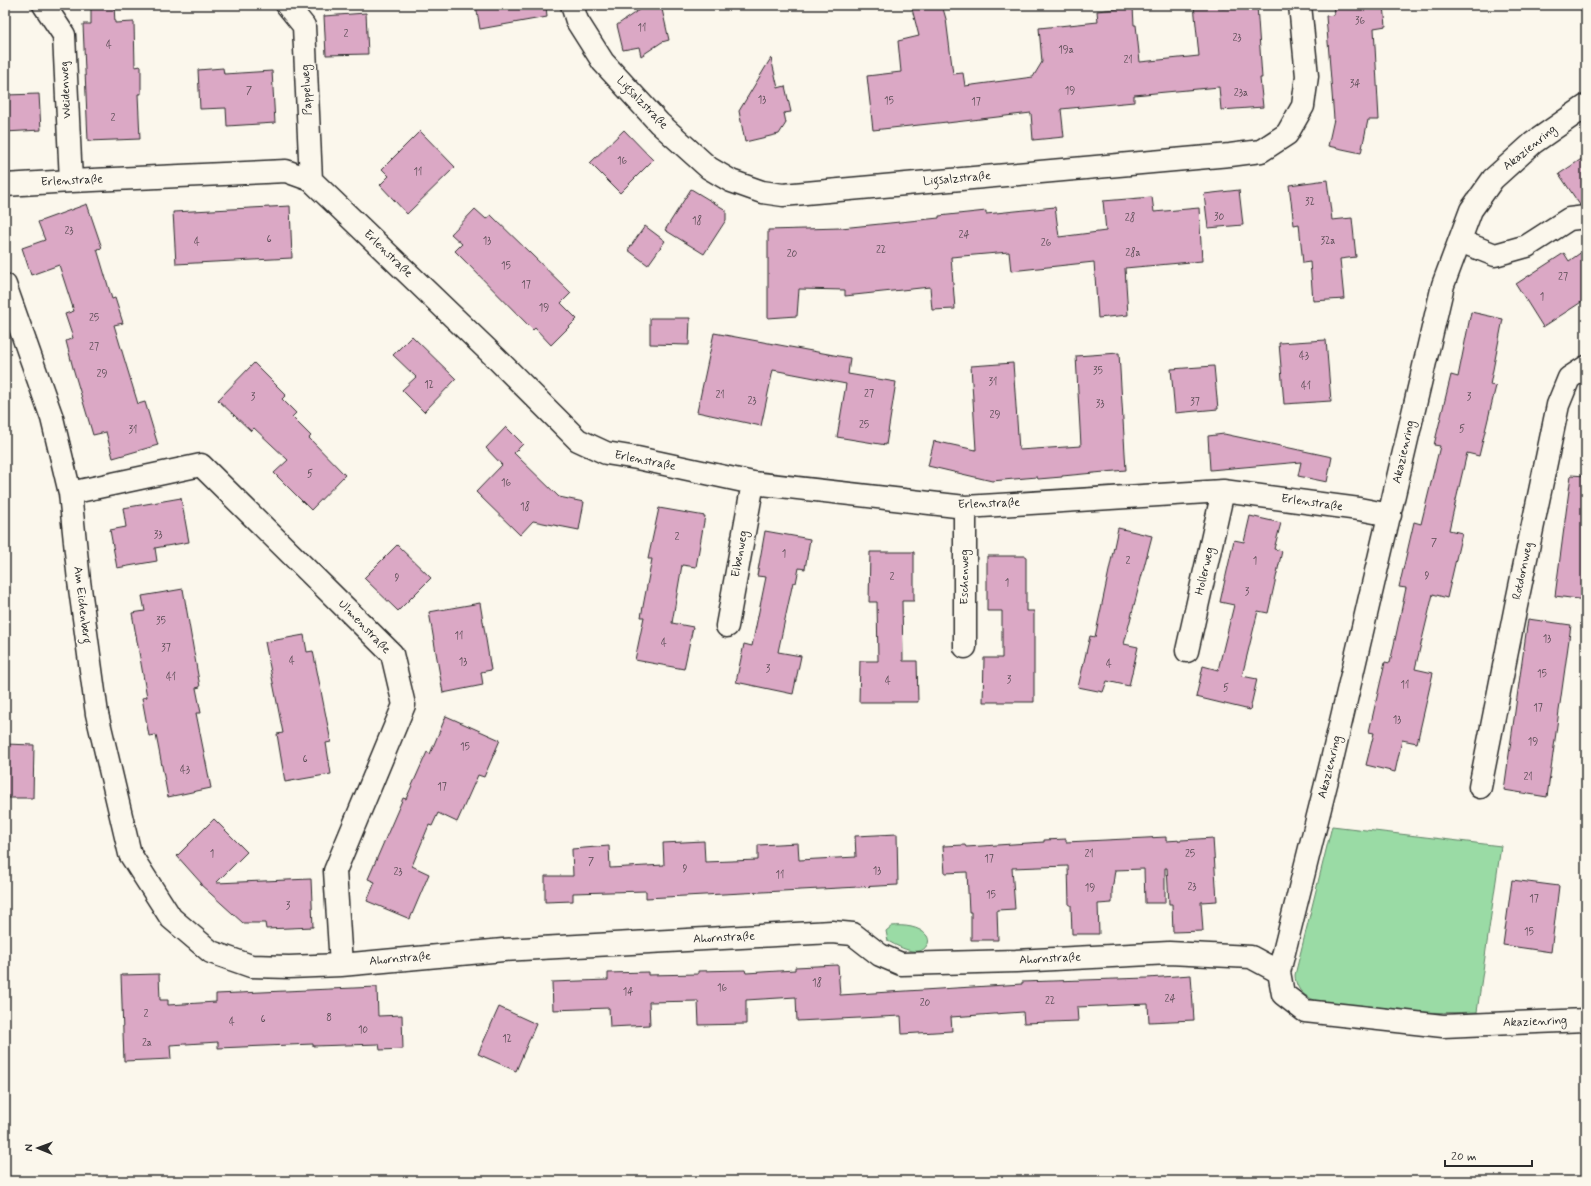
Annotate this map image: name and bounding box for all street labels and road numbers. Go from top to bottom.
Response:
street label: Weidenweg [57,61,75,119]
street label: Pappelweg [298,64,316,116]
street label: Ligsalzstraße [612,73,671,134]
street label: Akazienring [1500,122,1560,174]
street label: Ligsalzstraße [923,168,992,191]
street label: Erlenstraße [41,171,104,191]
street label: Erlenstraße [360,227,416,281]
street label: Akazienring [1389,419,1419,485]
street label: Erlenstraße [613,447,677,475]
street label: Erlenstraße [1280,491,1344,515]
street label: Erlenstraße [958,495,1020,513]
street label: Eibenweg [728,529,752,579]
street label: Rotdornweg [1509,541,1537,601]
street label: Hollerweg [1192,545,1218,597]
street label: Eschenweg [957,549,973,605]
street label: Am Eichenberg [68,565,95,645]
street label: Ulmenstraße [334,597,394,657]
street label: Akazienring [1314,734,1346,800]
street label: Ahornstraße [693,928,755,948]
street label: Ahornstraße [368,948,432,970]
street label: Ahornstraße [1019,949,1081,969]
street label: Akazienring [1503,1013,1567,1031]

